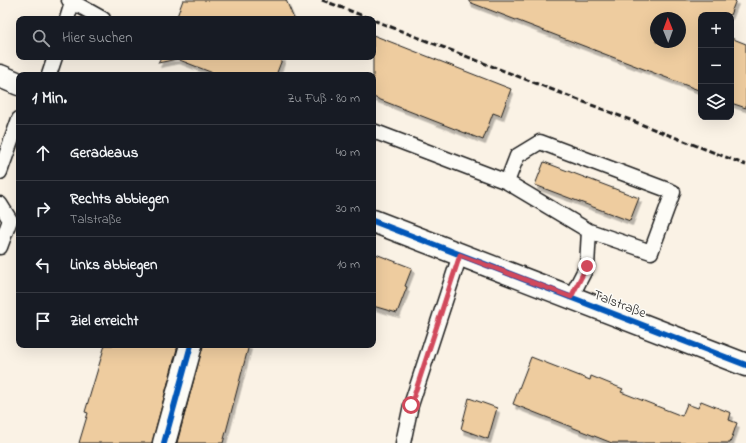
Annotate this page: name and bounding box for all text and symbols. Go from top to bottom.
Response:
north arrow [650,12,686,48]
map controls [698,12,734,120]
button: + [698,12,734,48]
search box [16,16,376,60]
icon: search [30,27,52,49]
text: Hier suchen [62,27,133,49]
button: − [698,48,734,84]
button: layers [698,84,734,120]
text: 1 Min. [32,86,67,111]
text: Zu Fuß · 80 m [287,89,360,108]
icon: ahead [32,142,54,164]
text: Geradeaus [70,142,138,164]
text: 40 m [336,143,360,162]
text: Rechts abbiegen [70,188,169,210]
icon: right [32,198,54,220]
text: 30 m [336,199,360,218]
text: Talstraße [70,210,121,229]
icon: left [32,254,54,276]
text: Links abbiegen [70,254,157,276]
text: 10 m [337,255,360,274]
route end [578,257,596,275]
street label: Talstraße [590,285,650,324]
icon: arrive [32,310,54,332]
text: Ziel erreicht [70,310,138,332]
route start [402,396,420,414]

